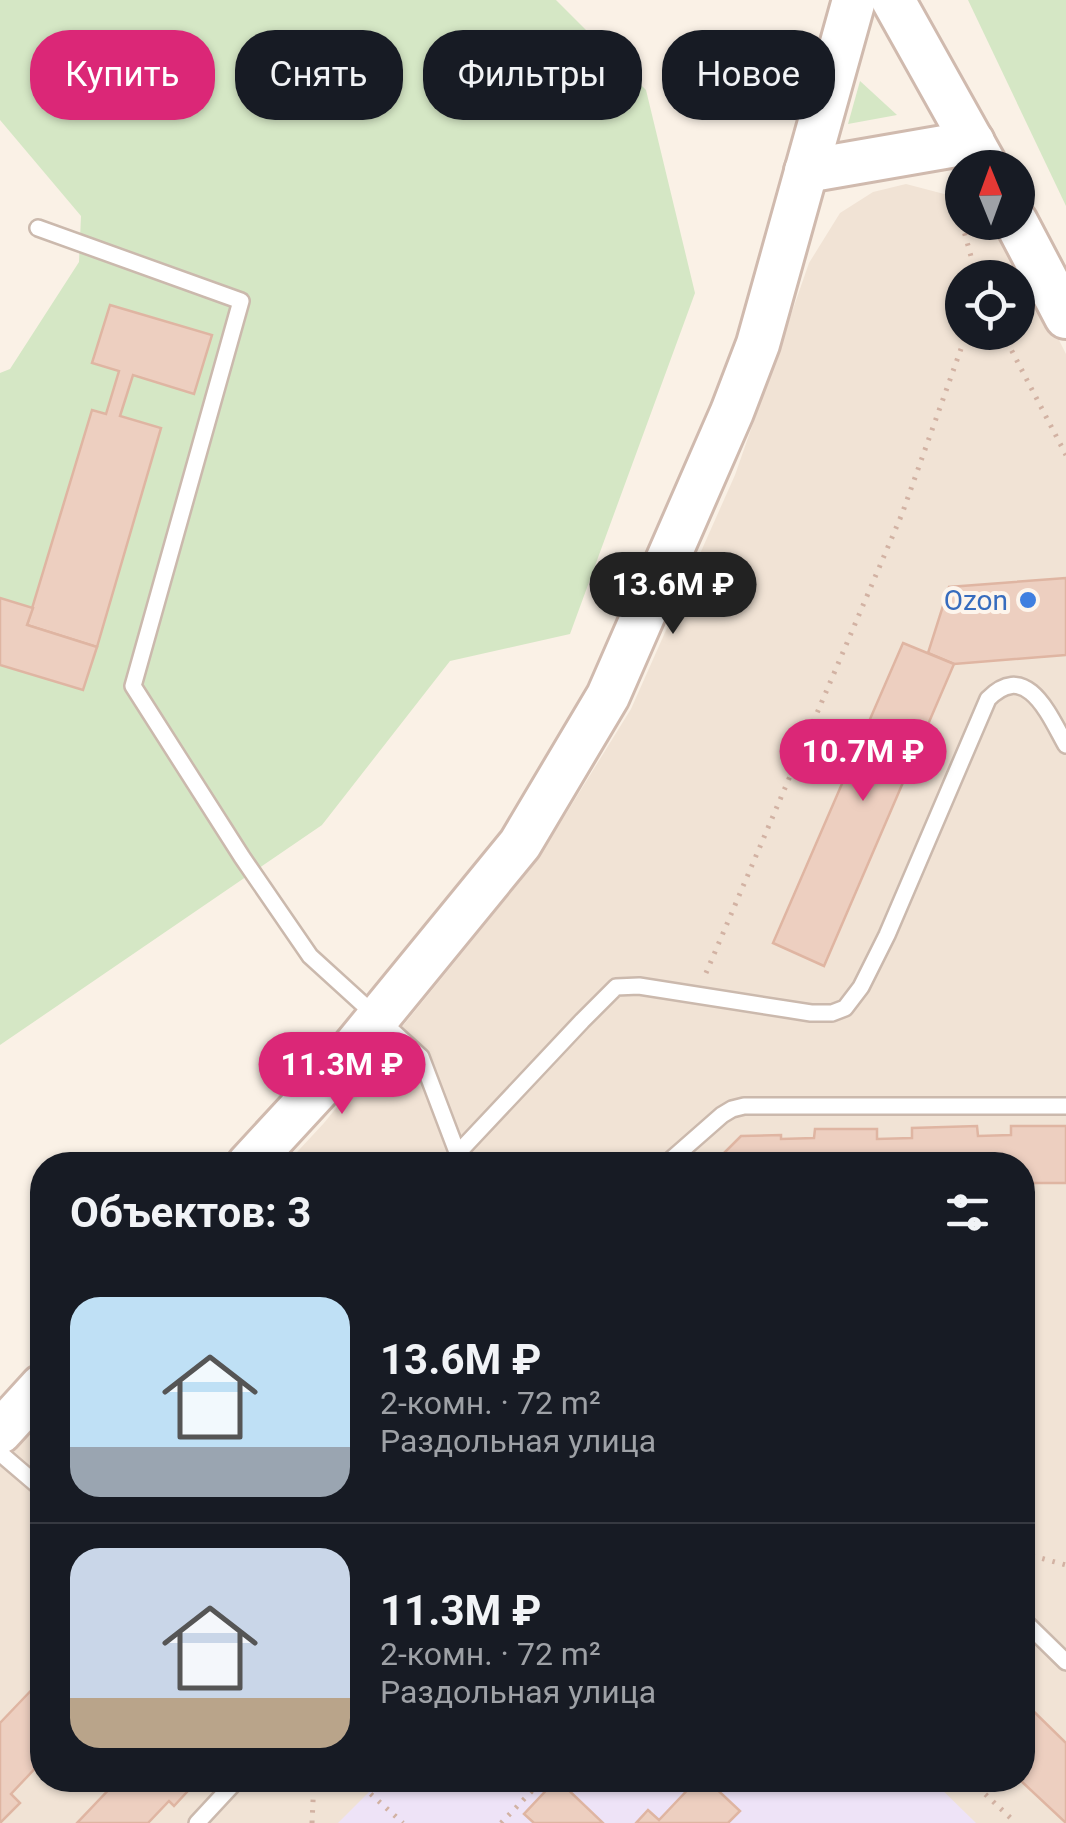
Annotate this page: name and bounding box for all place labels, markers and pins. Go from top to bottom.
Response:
pin: 13.6M ₽ [581,552,765,637]
place label: Ozon [944,584,1008,617]
marker: Ozon [1017,589,1039,611]
pin: 10.7M ₽ [771,719,955,804]
pin: 11.3M ₽ [250,1032,434,1117]

